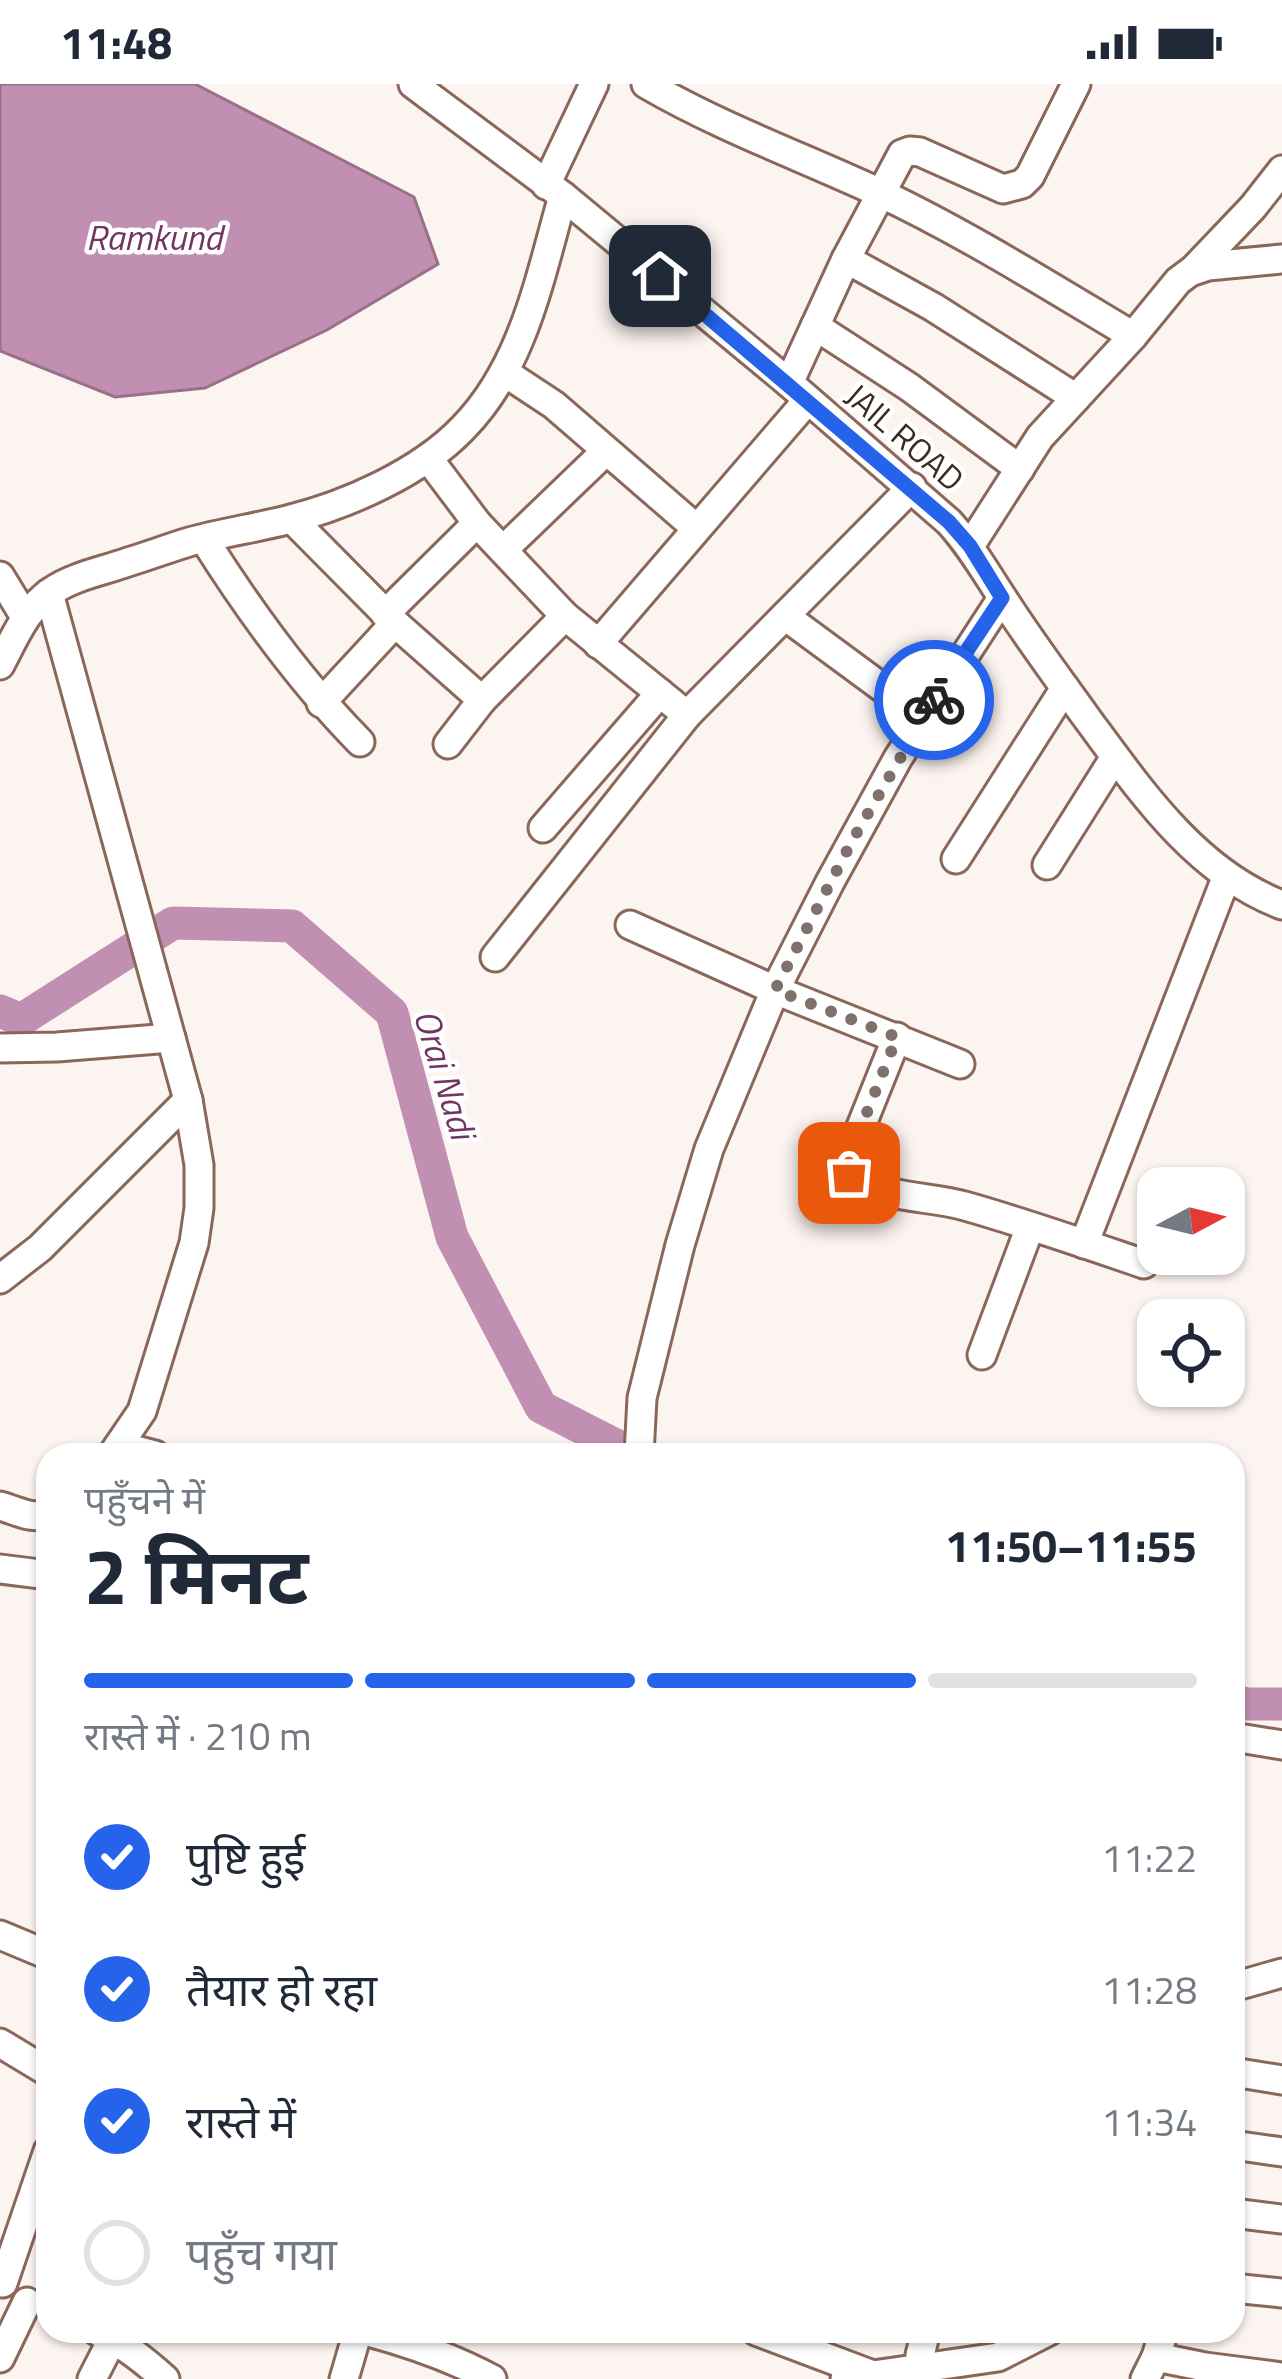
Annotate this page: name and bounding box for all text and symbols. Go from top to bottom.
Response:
text: 11:48 [60,8,172,76]
water label: Ramkund [86,209,226,264]
pin [609,225,711,327]
icon: home [627,243,693,309]
street label: JAIL ROAD [835,371,975,503]
courier [874,640,994,760]
icon: bike [901,667,967,733]
water label: Orai Nadi [400,1002,492,1149]
pin [798,1122,900,1224]
icon: bag [816,1140,882,1206]
north arrow [1137,1167,1245,1275]
map controls [1137,1167,1245,1407]
button: locate [1137,1299,1245,1407]
text: पहुँचने में [84,1470,205,1529]
text: 11:50–11:55 [945,1511,1197,1579]
text: 2 मिनट [84,1516,309,1634]
text: रास्ते में · 210 m [84,1706,312,1765]
text: पुष्टि हुई [186,1823,305,1891]
icon: check [84,1824,150,1890]
text: 11:22 [1101,1828,1197,1887]
text: तैयार हो रहा [186,1955,377,2023]
icon: check [84,1956,150,2022]
text: 11:28 [1101,1960,1197,2019]
text: रास्ते में [186,2087,296,2155]
icon: check [84,2088,150,2154]
text: 11:34 [1101,2092,1197,2151]
text: पहुँच गया [186,2219,337,2287]

